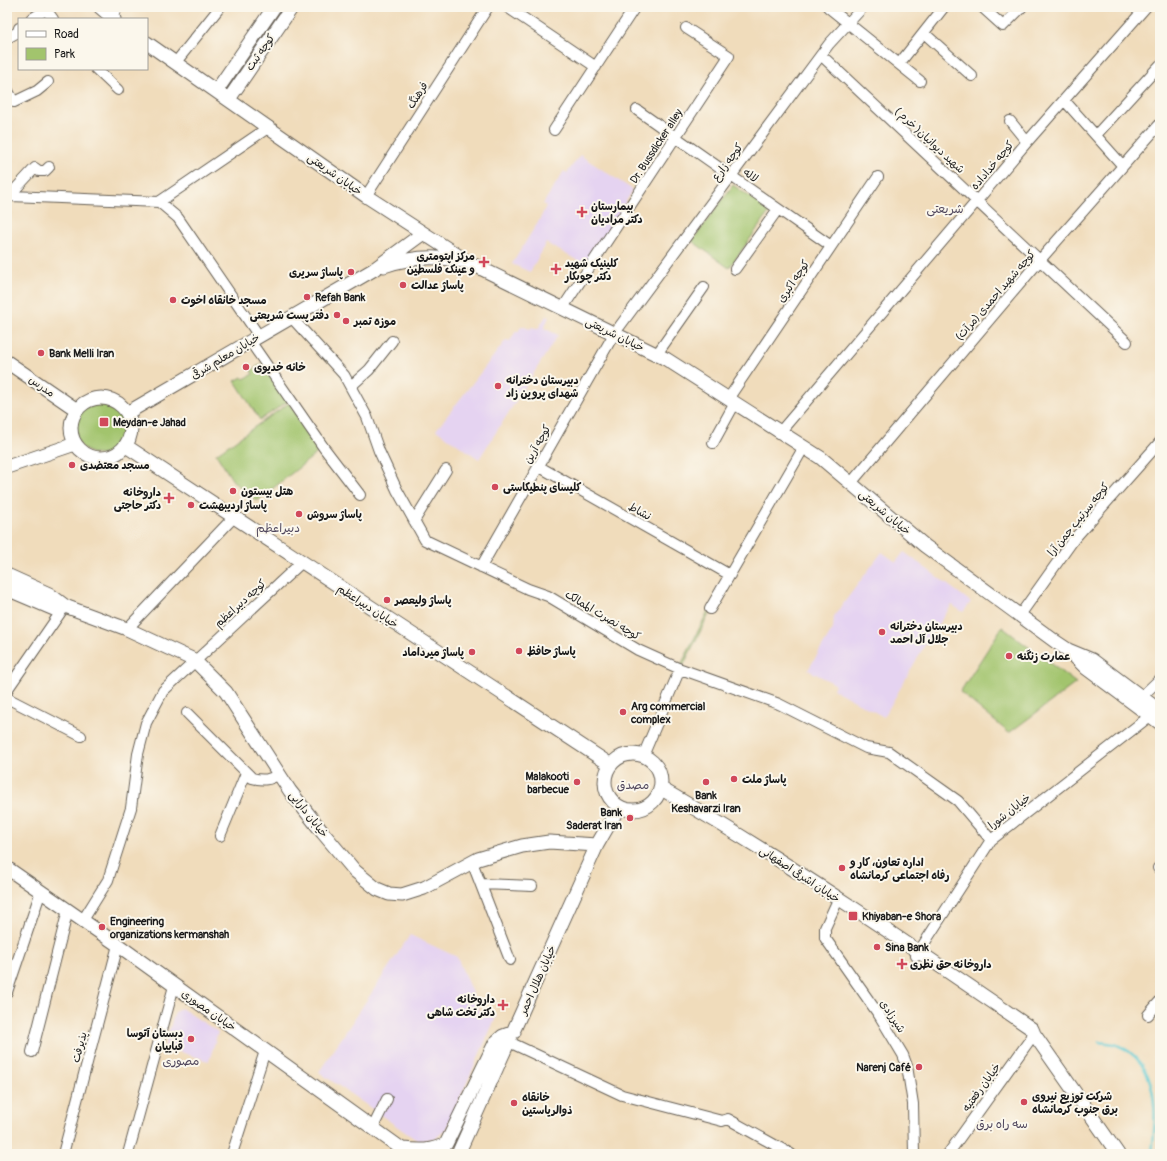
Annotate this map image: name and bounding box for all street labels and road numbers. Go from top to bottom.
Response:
street label: کوچه ثبت [243,31,279,74]
street label: فرهنگ [404,79,431,111]
street label: شهید دیوانیان( خرم ) [891,105,967,178]
street label: Dr. Bussdicker alley [627,106,686,186]
street label: کوچه خداداده [968,138,1018,193]
street label: کوچه زارع [709,141,748,185]
street label: خیابان شریعتی [304,151,364,199]
street label: لاله [741,166,761,185]
street label: کوچه شهید احمدی (مرآت) [953,247,1039,344]
street label: کوچه اکبری [774,257,813,306]
street label: خیابان شریعتی [583,315,646,355]
street label: خیابان معلم شرقی [188,330,263,384]
street label: مدرس [26,373,57,400]
street label: کوچه آرین [521,422,555,467]
street label: کوچه سرتیپ چمن آرا [1045,480,1113,559]
street label: خیابان شریعتی [856,487,913,538]
street label: نشاط [626,500,653,523]
street label: کوچه دبیراعظم [212,577,270,631]
street label: خیابان دبیراعظم [334,582,401,633]
street label: کوچه نصرت الممالک [562,588,643,644]
street label: خیابان دارایی [286,788,331,841]
street label: خیابان شورا [986,791,1034,833]
street label: خیابان اشرفی اصفهانی [757,842,843,906]
street label: خیابان هلال احمر [516,943,560,1018]
street label: خیابان مصوری [178,987,238,1035]
street label: شیرزادی [877,997,908,1035]
street label: پذیرفت [69,1030,90,1064]
street label: خیابان رفعتیه [960,1061,1004,1115]

